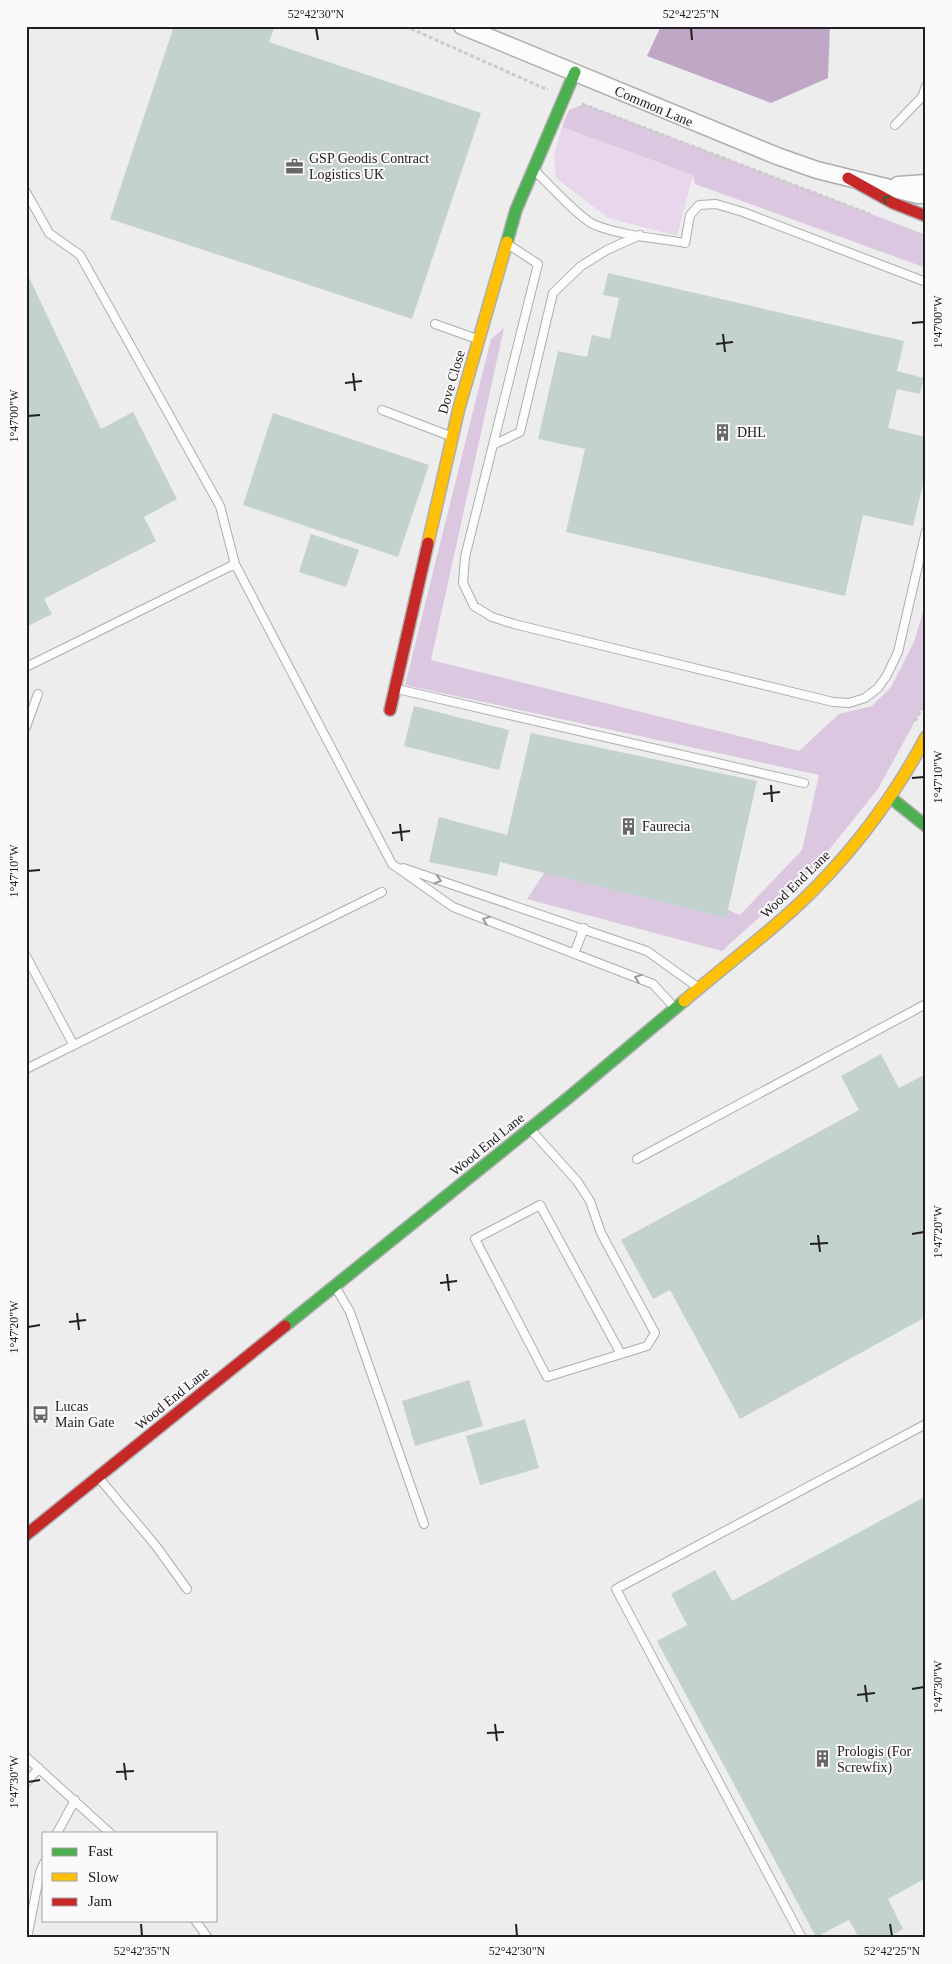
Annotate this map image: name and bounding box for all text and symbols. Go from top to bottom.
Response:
text: 52°42'30"N [288,7,345,21]
text: 52°42'25"N [663,7,720,21]
street label: Common Lane [612,83,695,130]
place label: GSP Geodis Contract Logistics UK [309,151,429,182]
office icon: GSP Geodis Contract Logistics UK [285,156,305,176]
one-way arrow [882,195,891,205]
text: 1°47'00"W [931,295,945,349]
street label: Dove Close [435,348,468,416]
text: 1°47'00"W [7,389,21,443]
building icon: DHL [713,422,733,442]
place label: DHL [737,425,766,440]
text: 1°47'10"W [931,750,945,804]
building icon: Faurecia [618,816,638,836]
place label: Faurecia [642,819,691,834]
text: 1°47'10"W [7,844,21,898]
street label: Wood End Lane [758,847,833,921]
one-way arrow [434,874,442,884]
one-way arrow [482,916,491,926]
one-way arrow [634,974,643,984]
street label: Wood End Lane [447,1110,527,1179]
text: 1°47'20"W [931,1205,945,1259]
text: 1°47'20"W [7,1300,21,1354]
street label: Wood End Lane [132,1364,212,1433]
place label: Lucas Main Gate [55,1399,114,1430]
bus stop icon: Lucas Main Gate [31,1404,51,1424]
text: 1°47'30"W [931,1660,945,1714]
place label: Prologis (For Screwfix) [837,1744,912,1776]
building icon: Prologis (For Screwfix) [813,1749,833,1769]
text: 1°47'30"W [7,1755,21,1809]
legend [42,1832,218,1922]
text: Fast [88,1843,114,1859]
text: Slow [88,1869,119,1885]
text: Jam [88,1893,112,1909]
text: 52°42'35"N [114,1944,171,1958]
text: 52°42'30"N [489,1944,546,1958]
text: 52°42'25"N [864,1944,921,1958]

